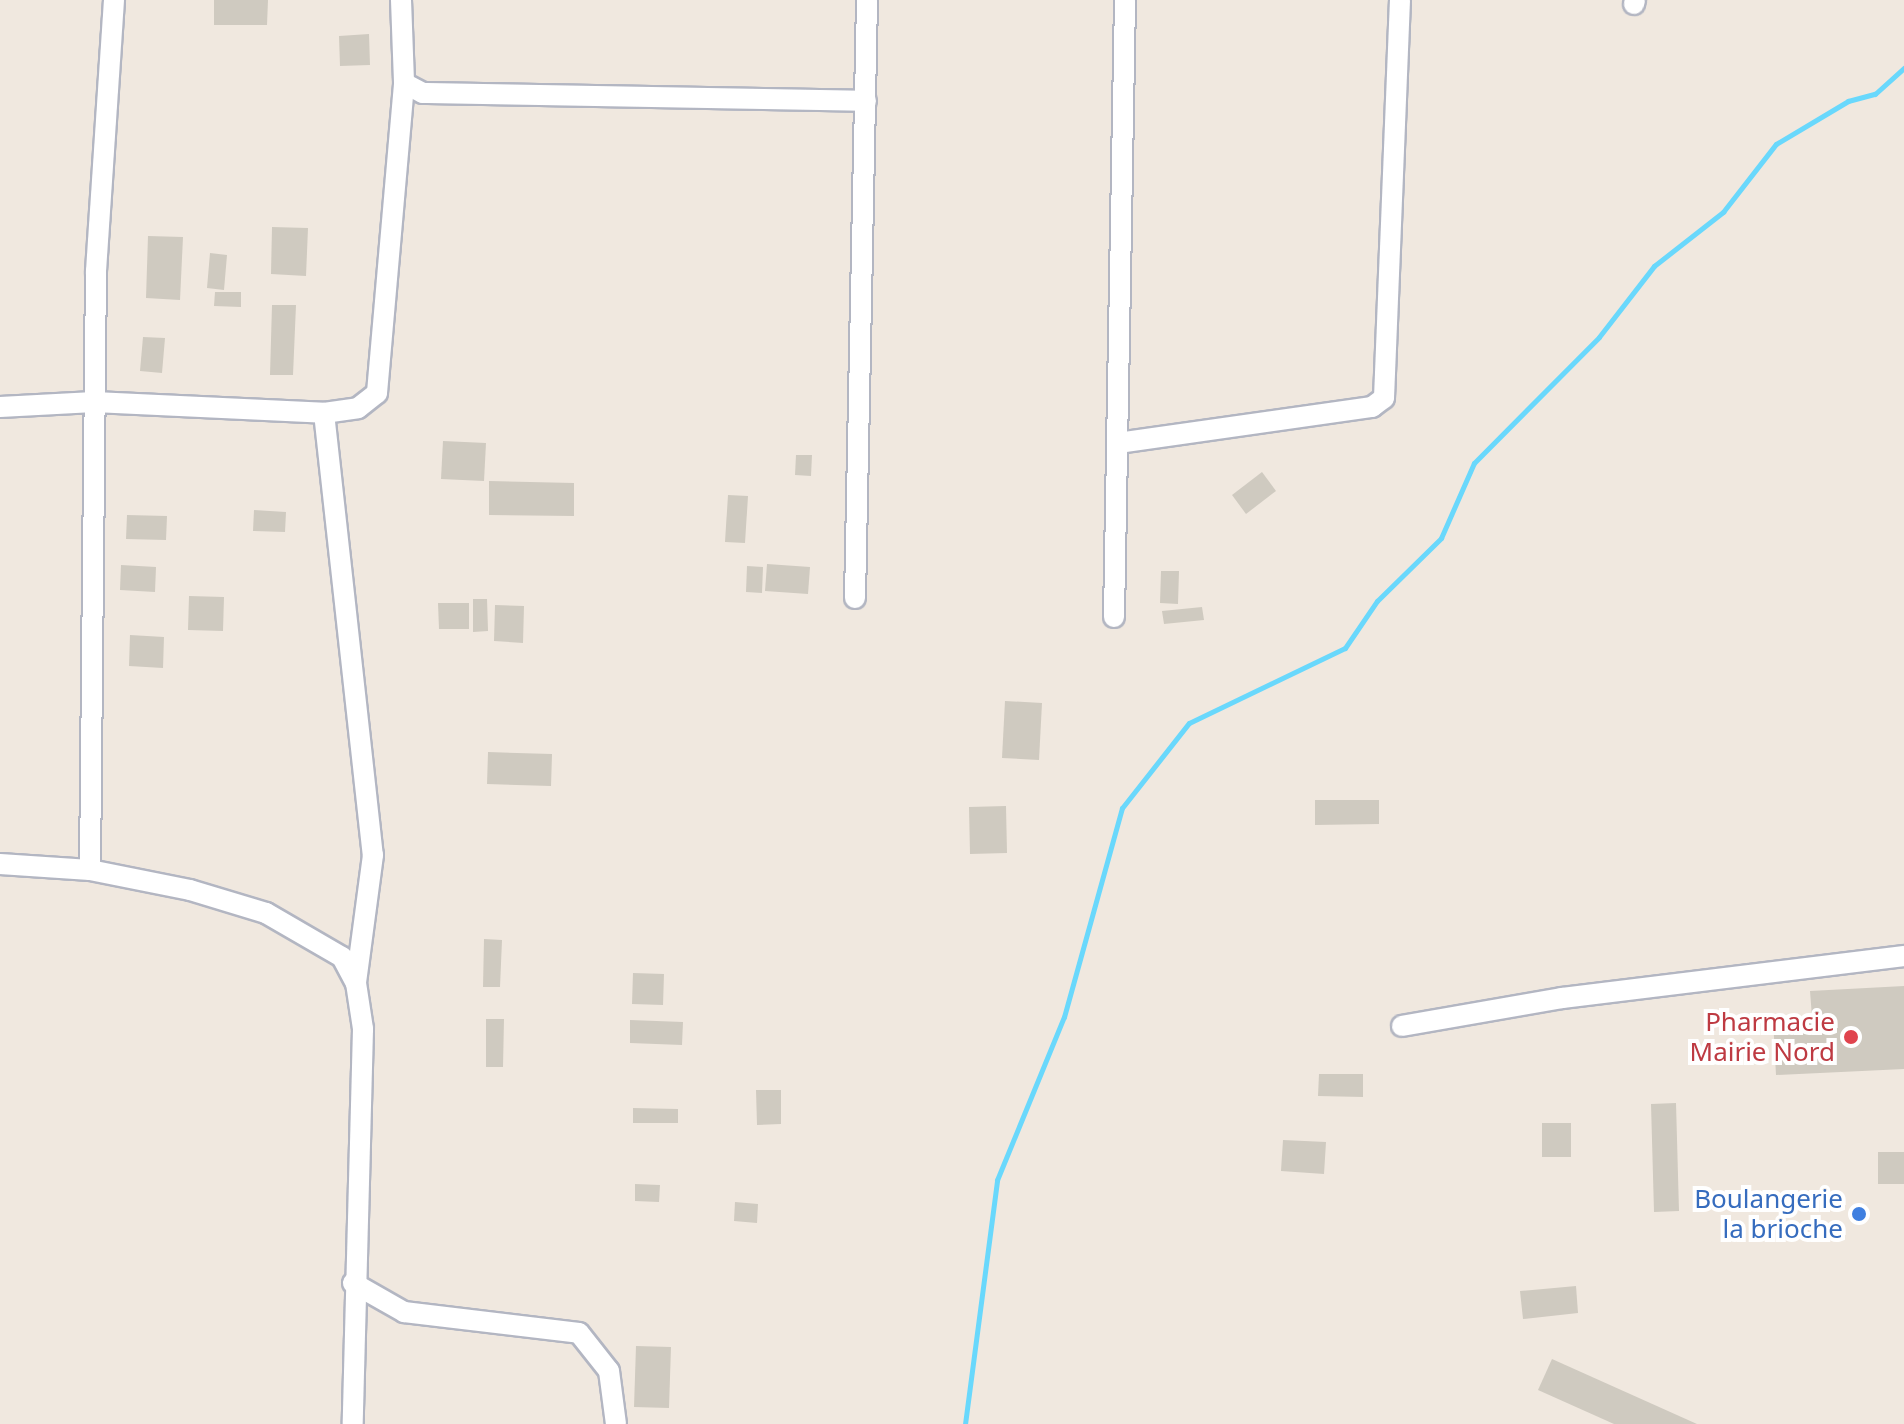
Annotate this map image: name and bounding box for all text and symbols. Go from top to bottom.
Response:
place label: Pharmacie Mairie Nord [1690,1006,1835,1068]
marker: Pharmacie Mairie Nord [1842,1028,1860,1046]
place label: Boulangerie la brioche [1694,1183,1843,1244]
marker: Boulangerie la brioche [1850,1205,1868,1223]

